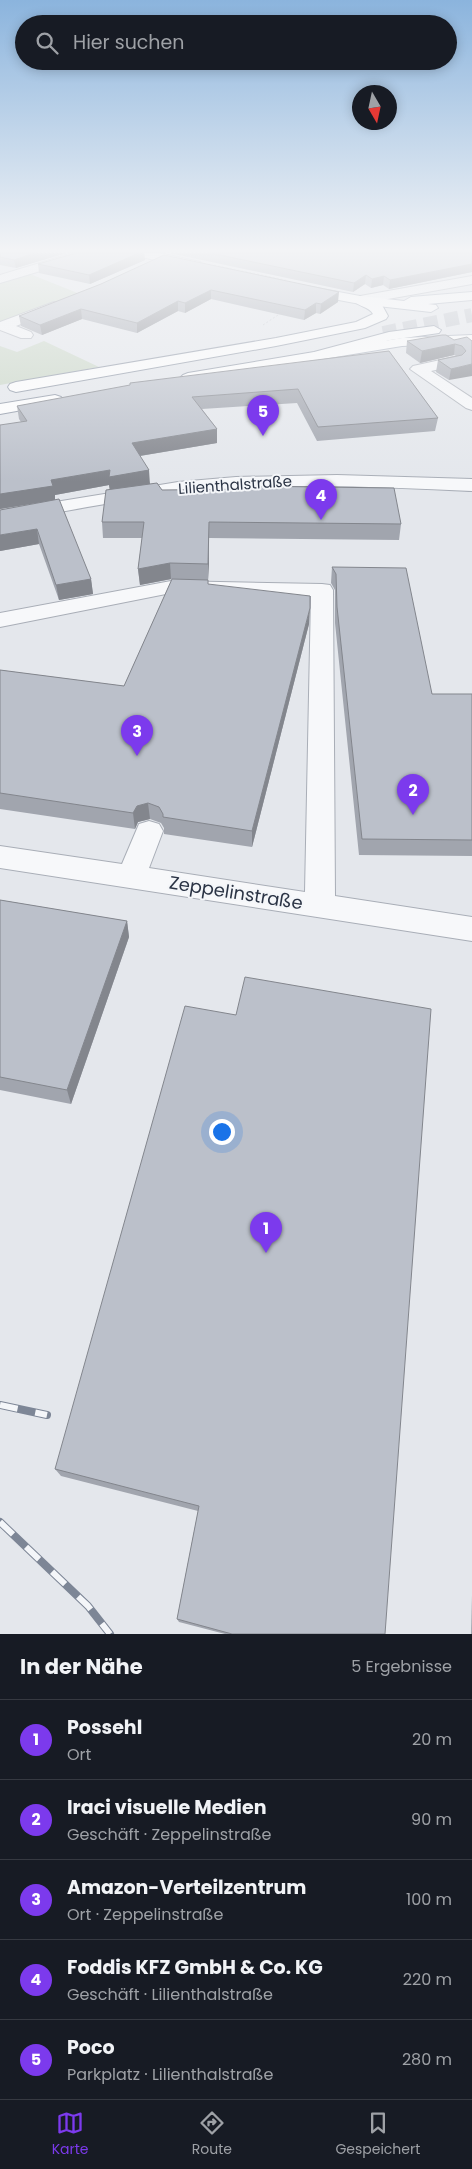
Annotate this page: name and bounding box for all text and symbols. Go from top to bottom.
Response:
search box [15,15,457,70]
icon: search [33,29,61,57]
text: Hier suchen [73,29,184,56]
north arrow [352,85,397,130]
pin: 5 [247,395,279,436]
street label: Lilienthalstraße [177,470,293,499]
pin: 4 [305,479,337,520]
pin: 3 [121,715,153,756]
pin: 2 [397,774,429,815]
street label: Zeppelinstraße [167,870,305,915]
your location [209,1119,235,1145]
pin: 1 [250,1212,282,1253]
text: In der Nähe [20,1652,143,1681]
text: 5 Ergebnisse [351,1655,452,1678]
text: Possehl [67,1714,142,1741]
text: 1 [33,1728,39,1751]
text: 20 m [412,1728,452,1751]
text: Ort [67,1743,91,1766]
text: Iraci visuelle Medien [67,1794,266,1821]
text: 2 [31,1808,41,1831]
text: 90 m [411,1808,452,1831]
text: Geschäft · Zeppelinstraße [67,1823,272,1846]
text: Amazon-Verteilzentrum [67,1874,306,1901]
text: 3 [31,1888,41,1911]
text: 100 m [406,1888,452,1911]
text: Ort · Zeppelinstraße [67,1903,223,1926]
text: Foddis KFZ GmbH & Co. KG [67,1954,323,1981]
text: 4 [31,1968,41,1991]
text: 220 m [403,1968,452,1991]
text: Geschäft · Lilienthalstraße [67,1983,273,2006]
text: Poco [67,2034,115,2061]
text: 5 [31,2048,41,2071]
text: 280 m [402,2048,452,2071]
text: Parkplatz · Lilienthalstraße [67,2063,273,2086]
tab: Karte [52,2109,89,2160]
tab: Route [192,2109,232,2160]
tab: Gespeichert [335,2109,420,2160]

